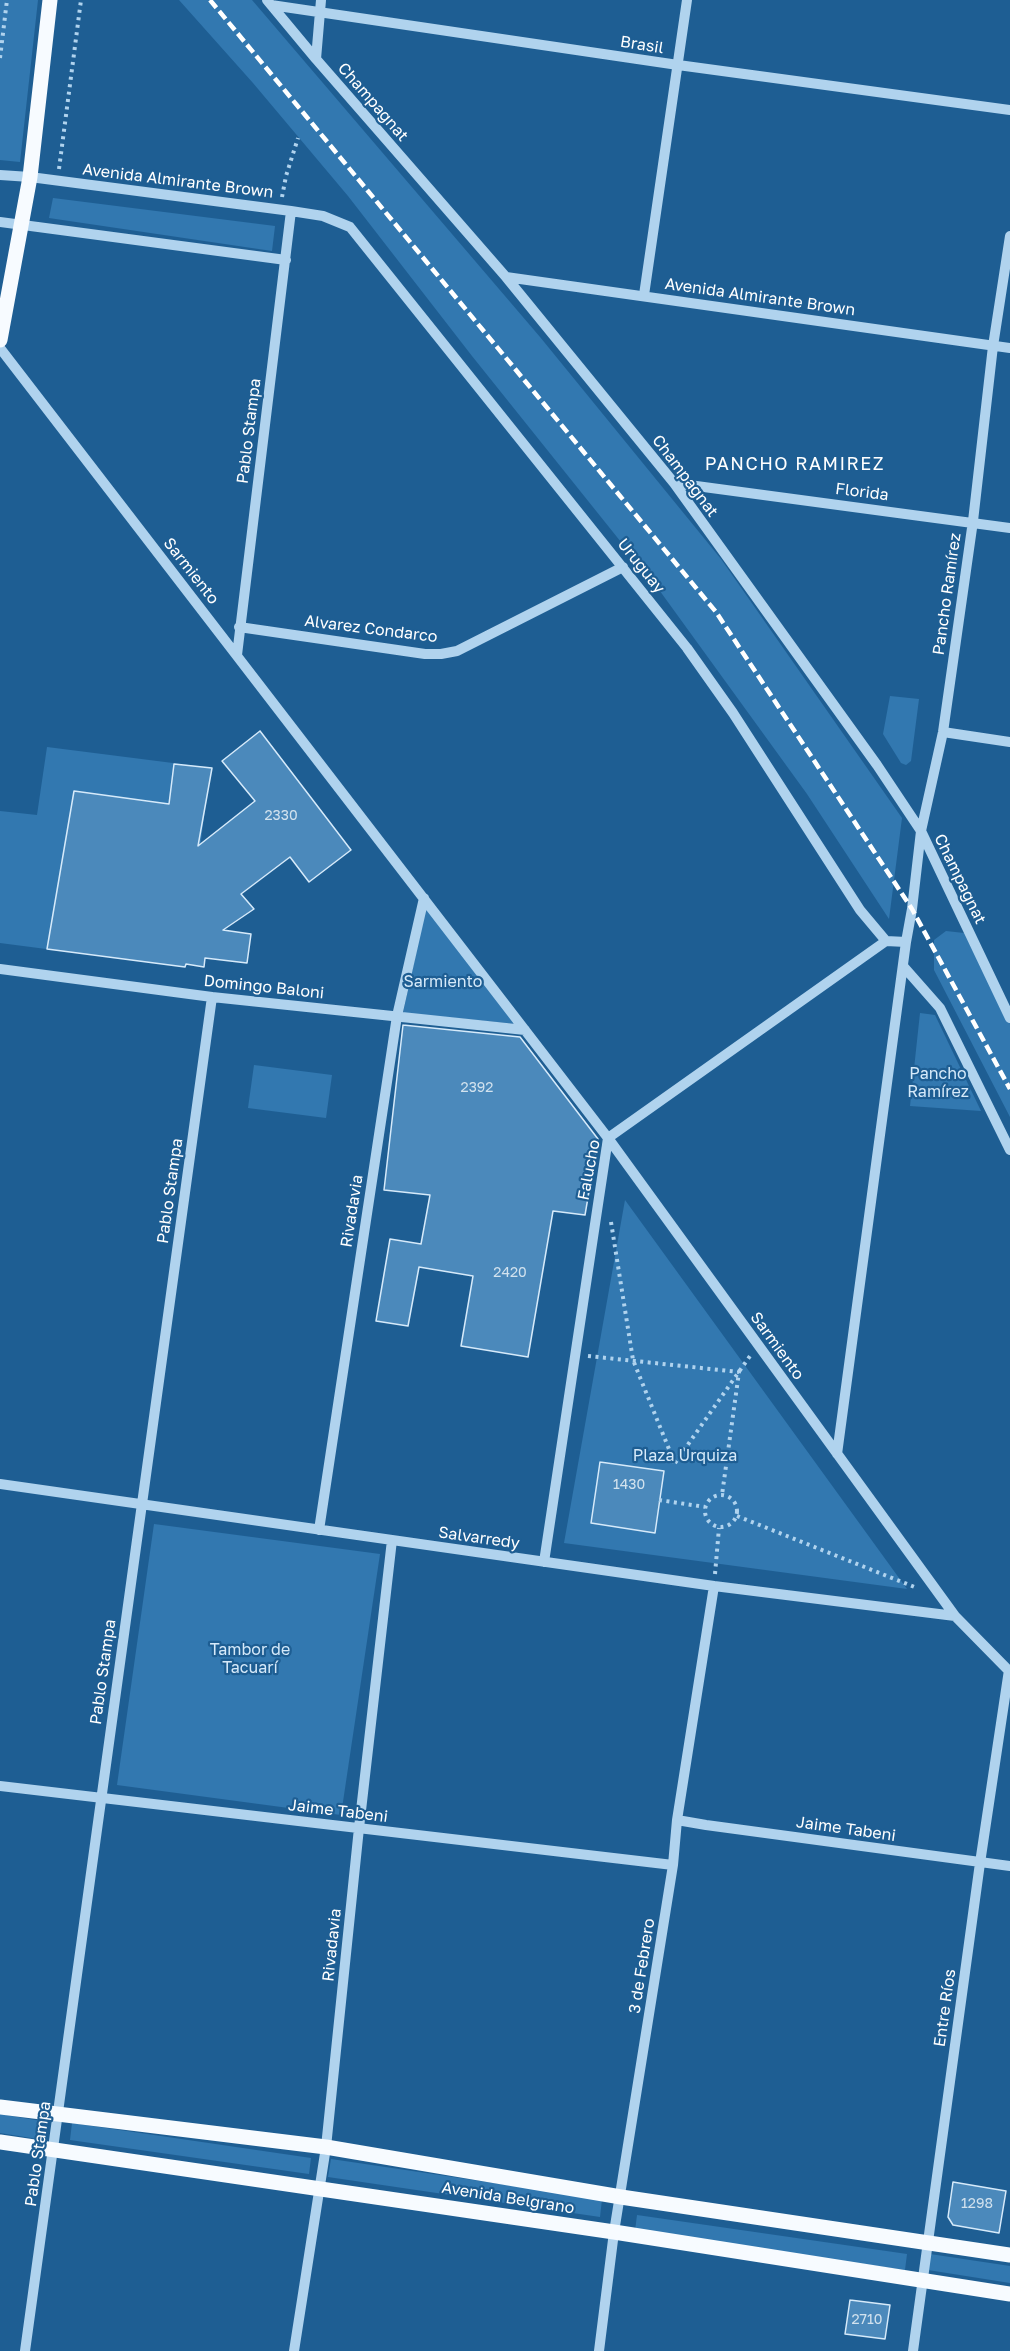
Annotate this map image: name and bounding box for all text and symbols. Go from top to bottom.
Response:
street label: Brasil [619,32,665,58]
street label: Champagnat [334,59,412,145]
street label: Avenida Almirante Brown [81,160,275,202]
street label: Avenida Almirante Brown [664,274,856,320]
street label: Pablo Stampa [233,377,265,485]
street label: Champagnat [648,431,722,521]
district label: PANCHO RAMIREZ [705,453,885,475]
street label: Florida [834,479,890,505]
street label: Pancho Ramírez [929,532,965,656]
street label: Sarmiento [159,534,223,608]
street label: Uruguay [613,535,669,597]
street label: Alvarez Condarco [303,611,439,647]
house number: 2330 [264,808,298,824]
street label: Champagnat [930,831,990,927]
street label: Domingo Baloni [203,971,325,1003]
park label: Sarmiento [404,972,482,992]
park label: Pancho Ramírez [907,1064,969,1102]
house number: 2392 [461,1080,493,1096]
street label: Pablo Stampa [153,1137,187,1245]
street label: Falucho [574,1138,604,1202]
street label: Rivadavia [337,1173,367,1249]
house number: 2420 [493,1265,527,1281]
street label: Sarmiento [746,1308,808,1384]
park label: Plaza Urquiza [633,1446,737,1466]
house number: 1430 [613,1477,645,1493]
street label: Salvarredy [437,1523,521,1553]
street label: Pablo Stampa [86,1618,120,1726]
park label: Tambor de Tacuarí [210,1640,290,1678]
street label: Jaime Tabeni [287,1795,389,1827]
street label: Jaime Tabeni [795,1813,897,1845]
street label: Rivadavia [319,1907,345,1983]
street label: 3 de Febrero [625,1917,659,2015]
street label: Entre Ríos [930,1968,960,2048]
street label: Pablo Stampa [21,2100,55,2208]
street label: Avenida Belgrano [440,2178,576,2218]
house number: 1298 [961,2196,993,2212]
house number: 2710 [851,2312,883,2328]

